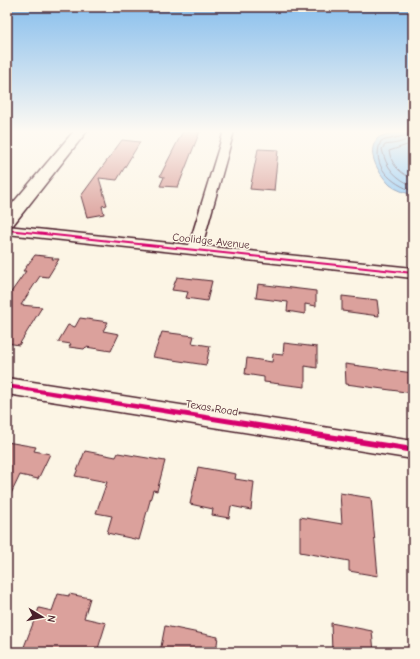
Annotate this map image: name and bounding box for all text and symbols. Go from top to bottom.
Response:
street label: Coolidge Avenue [172,230,251,252]
street label: Texas Road [185,397,239,419]
north arrow [22,597,62,637]
text: N [44,614,58,623]

